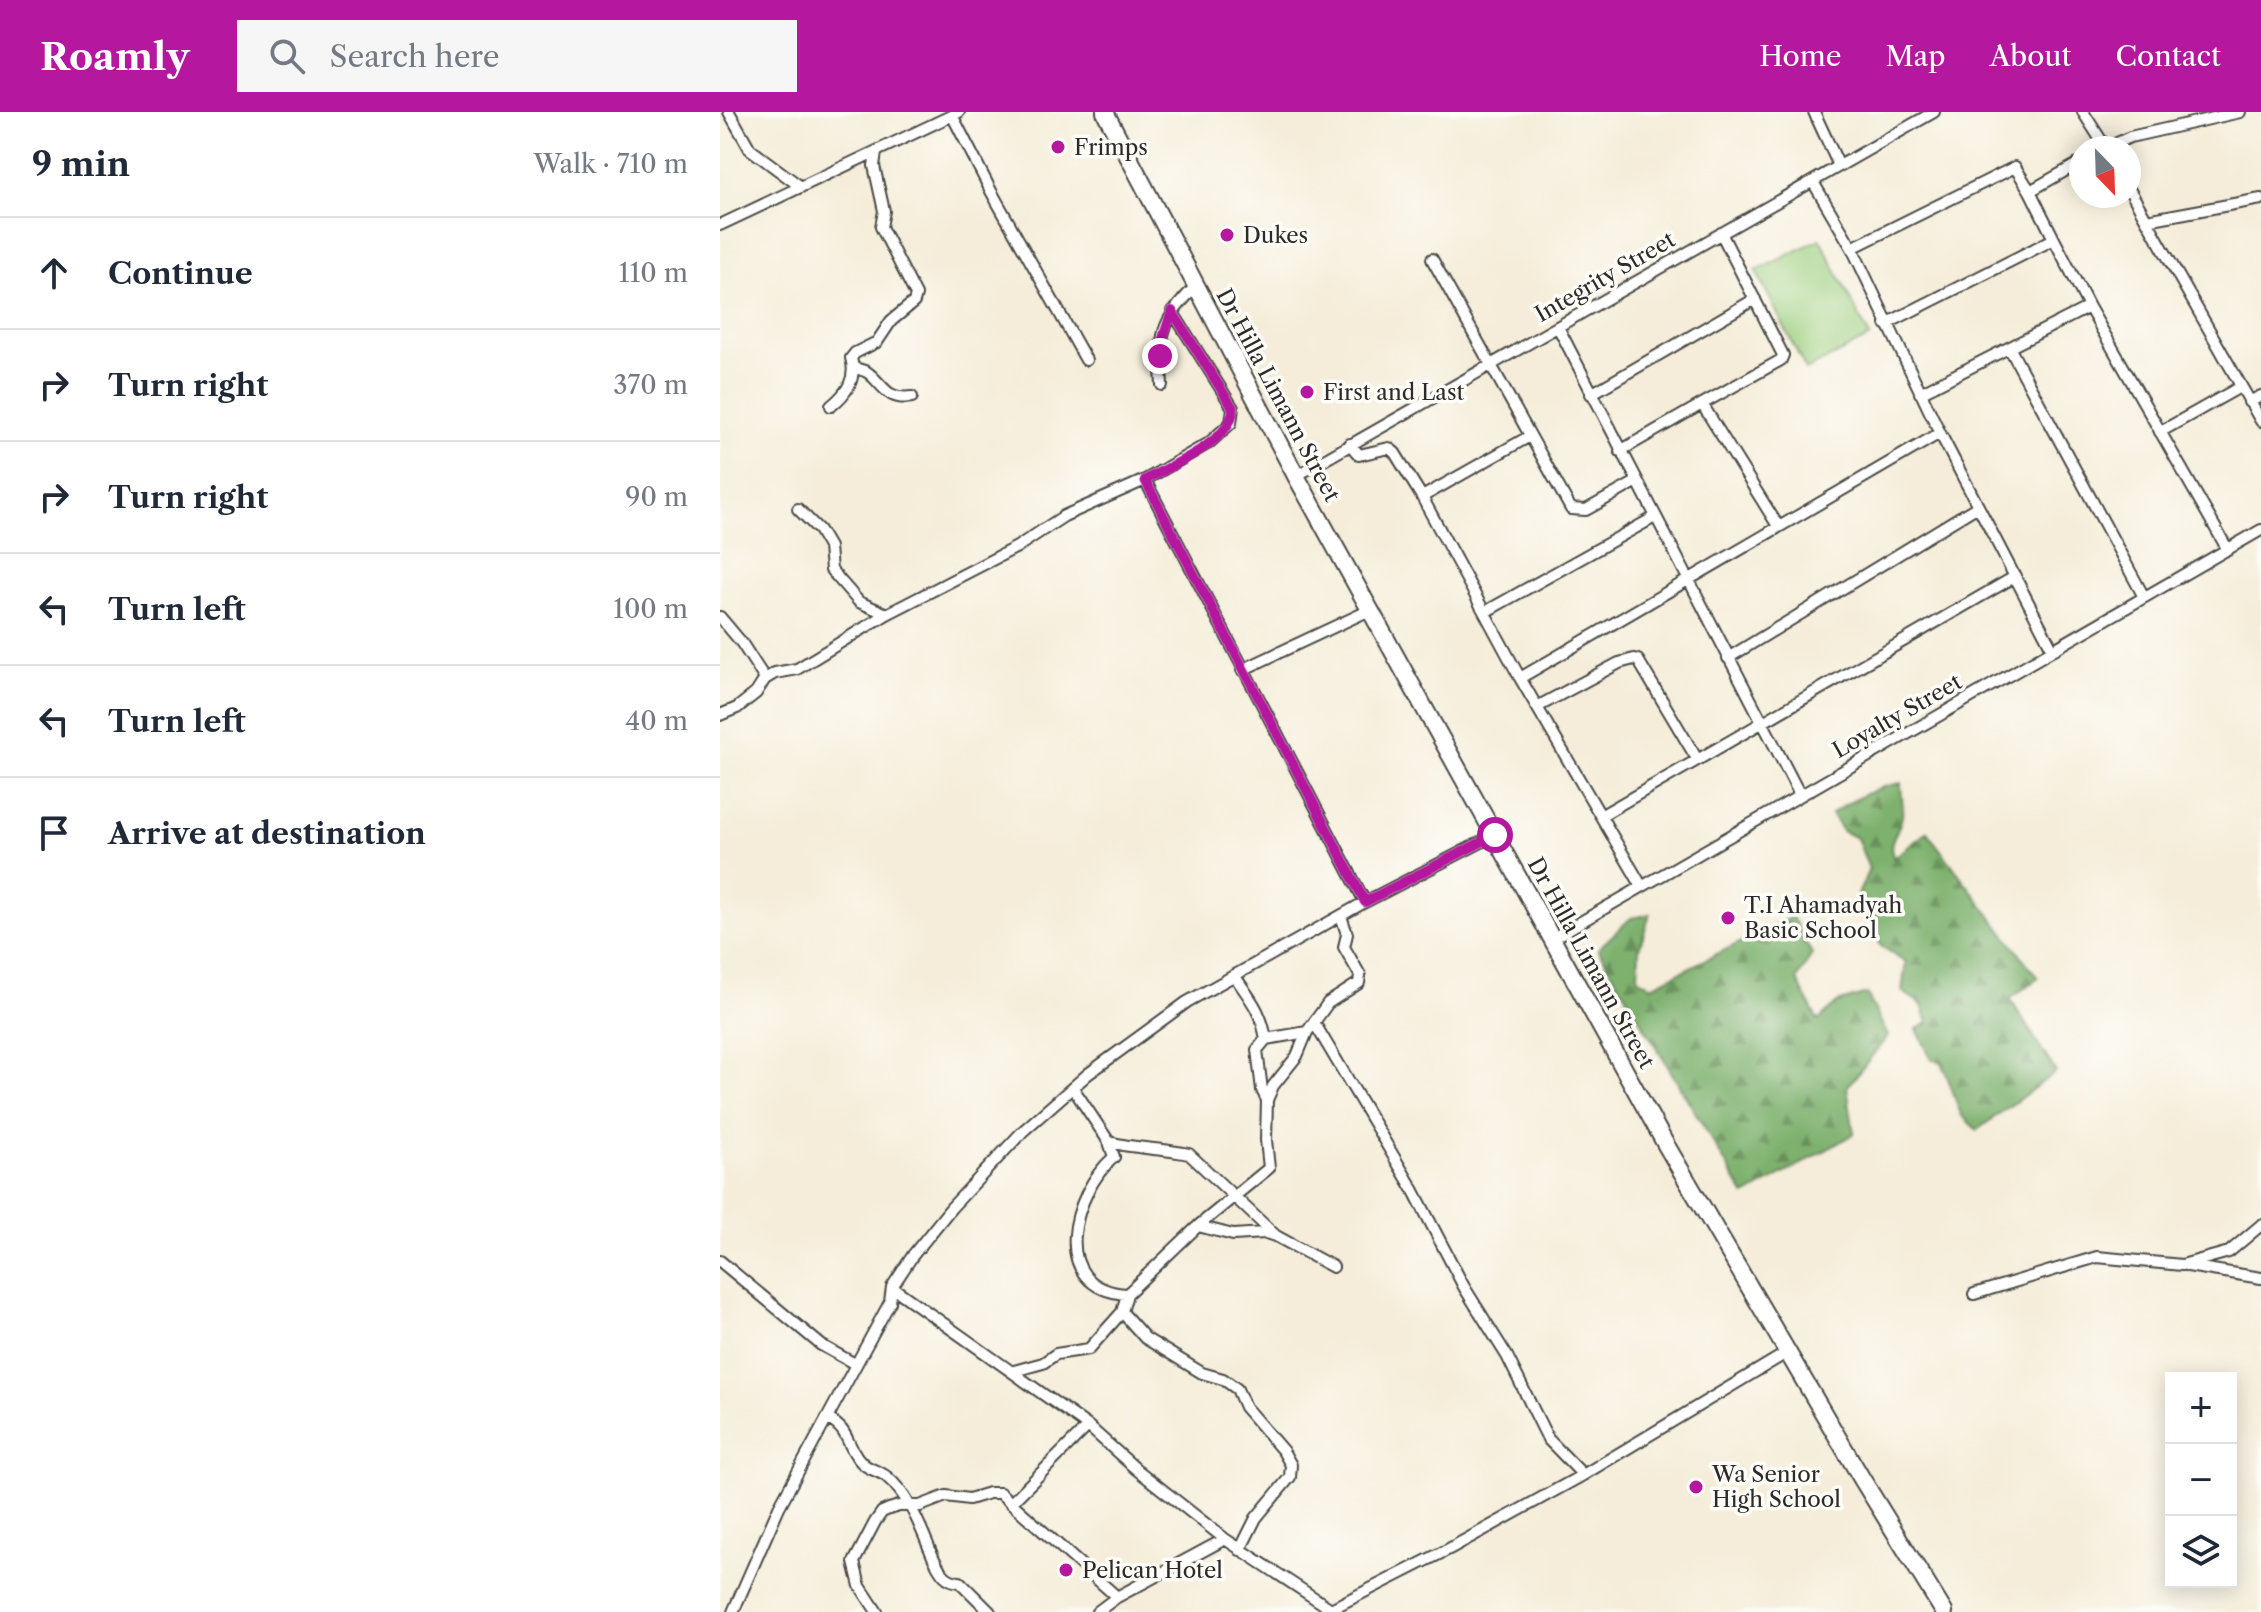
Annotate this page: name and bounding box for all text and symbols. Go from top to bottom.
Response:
search box [237,20,797,92]
text: Roamly [40,33,189,80]
icon: search [265,34,309,78]
text: Search here [329,38,499,75]
text: Home [1759,39,1841,73]
text: Map [1885,39,1945,73]
text: About [1989,39,2071,73]
text: Contact [2115,39,2221,73]
place label: Frimps [1074,134,1148,161]
north arrow [2069,136,2141,208]
marker: Frimps [1049,138,1067,156]
text: 9 min [32,143,130,185]
text: Walk · 710 m [533,148,688,180]
place label: Dukes [1243,222,1308,249]
marker: Dukes [1218,226,1236,244]
street label: Integrity Street [1530,226,1680,328]
icon: ahead [32,251,76,295]
text: Continue [108,255,253,292]
text: 110 m [619,257,688,289]
street label: Dr Hilla Limann Street [1210,284,1346,506]
route end [1142,338,1178,374]
icon: right [32,363,76,407]
text: Turn right [108,367,268,404]
text: 370 m [613,369,688,401]
place label: First and Last [1323,379,1464,406]
marker: First and Last [1298,383,1316,401]
icon: right [32,475,76,519]
text: Turn right [108,479,268,516]
text: 90 m [625,481,688,513]
icon: left [32,587,76,631]
text: Turn left [108,591,245,628]
text: 100 m [613,593,688,625]
street label: Loyalty Street [1828,668,1967,764]
icon: left [32,699,76,743]
text: Turn left [108,703,245,740]
text: 40 m [625,705,688,737]
icon: arrive [32,811,76,855]
text: Arrive at destination [108,815,426,852]
route start [1477,817,1513,853]
street label: Dr Hilla Limann Street [1522,853,1660,1074]
place label: T.I Ahamadyah Basic School [1744,892,1903,944]
marker: T.I Ahamadyah Basic School [1719,909,1737,927]
map controls [2165,1372,2237,1588]
button: + [2165,1372,2237,1444]
button: − [2165,1444,2237,1516]
place label: Wa Senior High School [1711,1461,1841,1513]
marker: Wa Senior High School [1687,1478,1705,1496]
button: layers [2165,1516,2237,1588]
place label: Pelican Hotel [1082,1557,1223,1584]
marker: Pelican Hotel [1057,1561,1075,1579]

